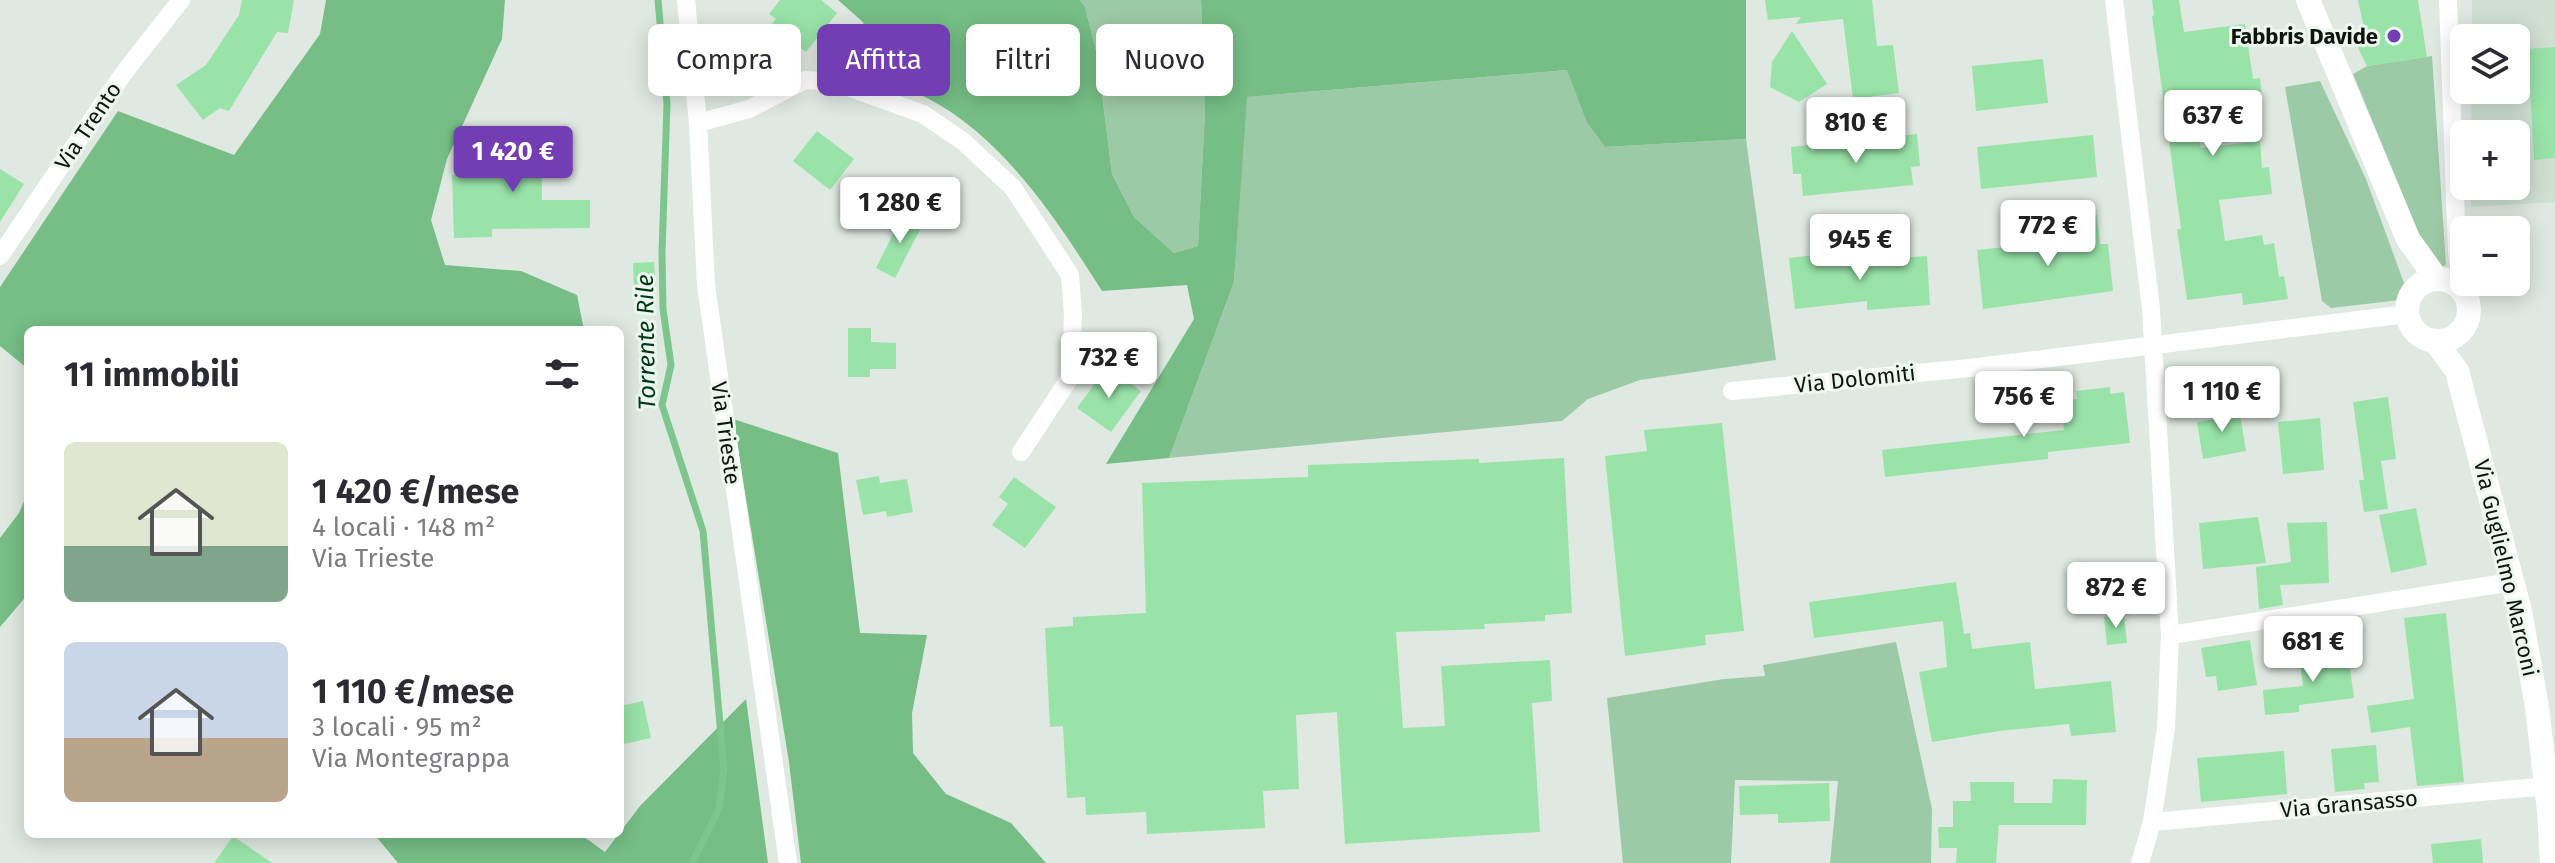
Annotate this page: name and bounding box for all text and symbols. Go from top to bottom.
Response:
place label: Fabbris Davide [2231,23,2378,50]
chip: Compra [648,24,801,96]
chip: Affitta [817,24,950,96]
chip: Filtri [966,24,1080,96]
chip: Nuovo [1096,24,1233,96]
map controls [2450,24,2530,296]
button: layers [2450,24,2530,104]
marker: Fabbris Davide [2385,27,2403,45]
street label: Via Trento [49,77,127,175]
pin: 637 € [2157,90,2269,158]
pin: 810 € [1800,97,1912,165]
text: 637 € [2182,100,2244,131]
text: 810 € [1824,107,1888,138]
button: + [2450,120,2530,200]
pin: 1 420 € [439,126,587,194]
text: 1 420 € [472,136,554,167]
pin: 1 280 € [826,177,974,245]
text: 1 280 € [858,187,942,218]
pin: 772 € [1992,200,2104,268]
text: 772 € [2018,210,2078,241]
pin: 945 € [1804,214,1916,282]
button: − [2450,216,2530,296]
text: 945 € [1828,224,1892,255]
water label: Torrente Rile [631,274,661,410]
pin: 732 € [1053,332,1165,400]
text: 732 € [1079,342,1139,373]
icon: filters [540,352,584,396]
text: 11 immobili [64,354,239,395]
street label: Via Dolomiti [1793,359,1917,399]
pin: 1 110 € [2148,366,2296,434]
pin: 756 € [1968,371,2080,439]
text: 1 110 € [2183,376,2261,407]
street label: Via Trieste [705,380,747,486]
text: 756 € [1993,381,2055,412]
street label: Via Guglielmo Marconi [2468,457,2544,679]
text: 1 420 €/mese [312,471,519,512]
icon: home [128,474,224,570]
text: 4 locali · 148 m² [312,512,495,543]
text: Via Trieste [312,543,434,574]
pin: 872 € [2060,562,2172,630]
text: 872 € [2085,572,2147,603]
pin: 681 € [2257,616,2369,684]
text: 681 € [2282,626,2344,657]
text: 1 110 €/mese [312,671,514,712]
icon: home [128,674,224,770]
text: 3 locali · 95 m² [312,712,482,743]
text: Via Montegrappa [312,743,510,774]
street label: Via Gransasso [2279,785,2419,823]

